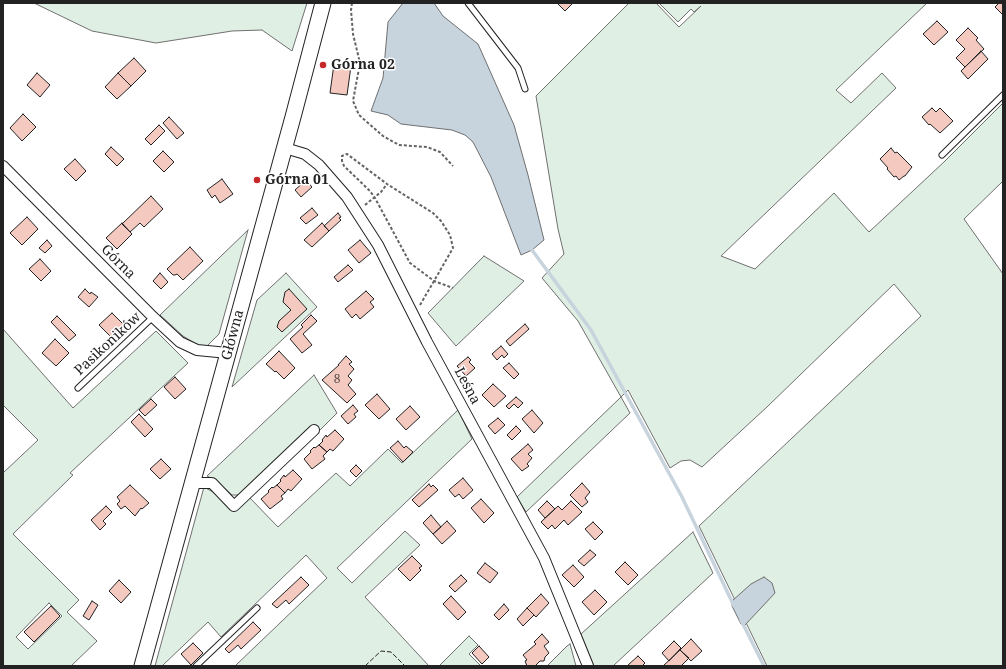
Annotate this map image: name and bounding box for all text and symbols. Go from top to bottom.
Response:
place label: Górna 02 [331,57,395,73]
marker: Górna 02 [318,60,328,70]
place label: Górna 01 [265,172,329,188]
marker: Górna 01 [252,175,262,185]
street label: Górna [97,241,139,283]
street label: Główna [218,308,248,362]
street label: Pasikoników [71,309,145,379]
street label: Leśna [450,365,484,407]
house number: 8 [334,373,340,387]

